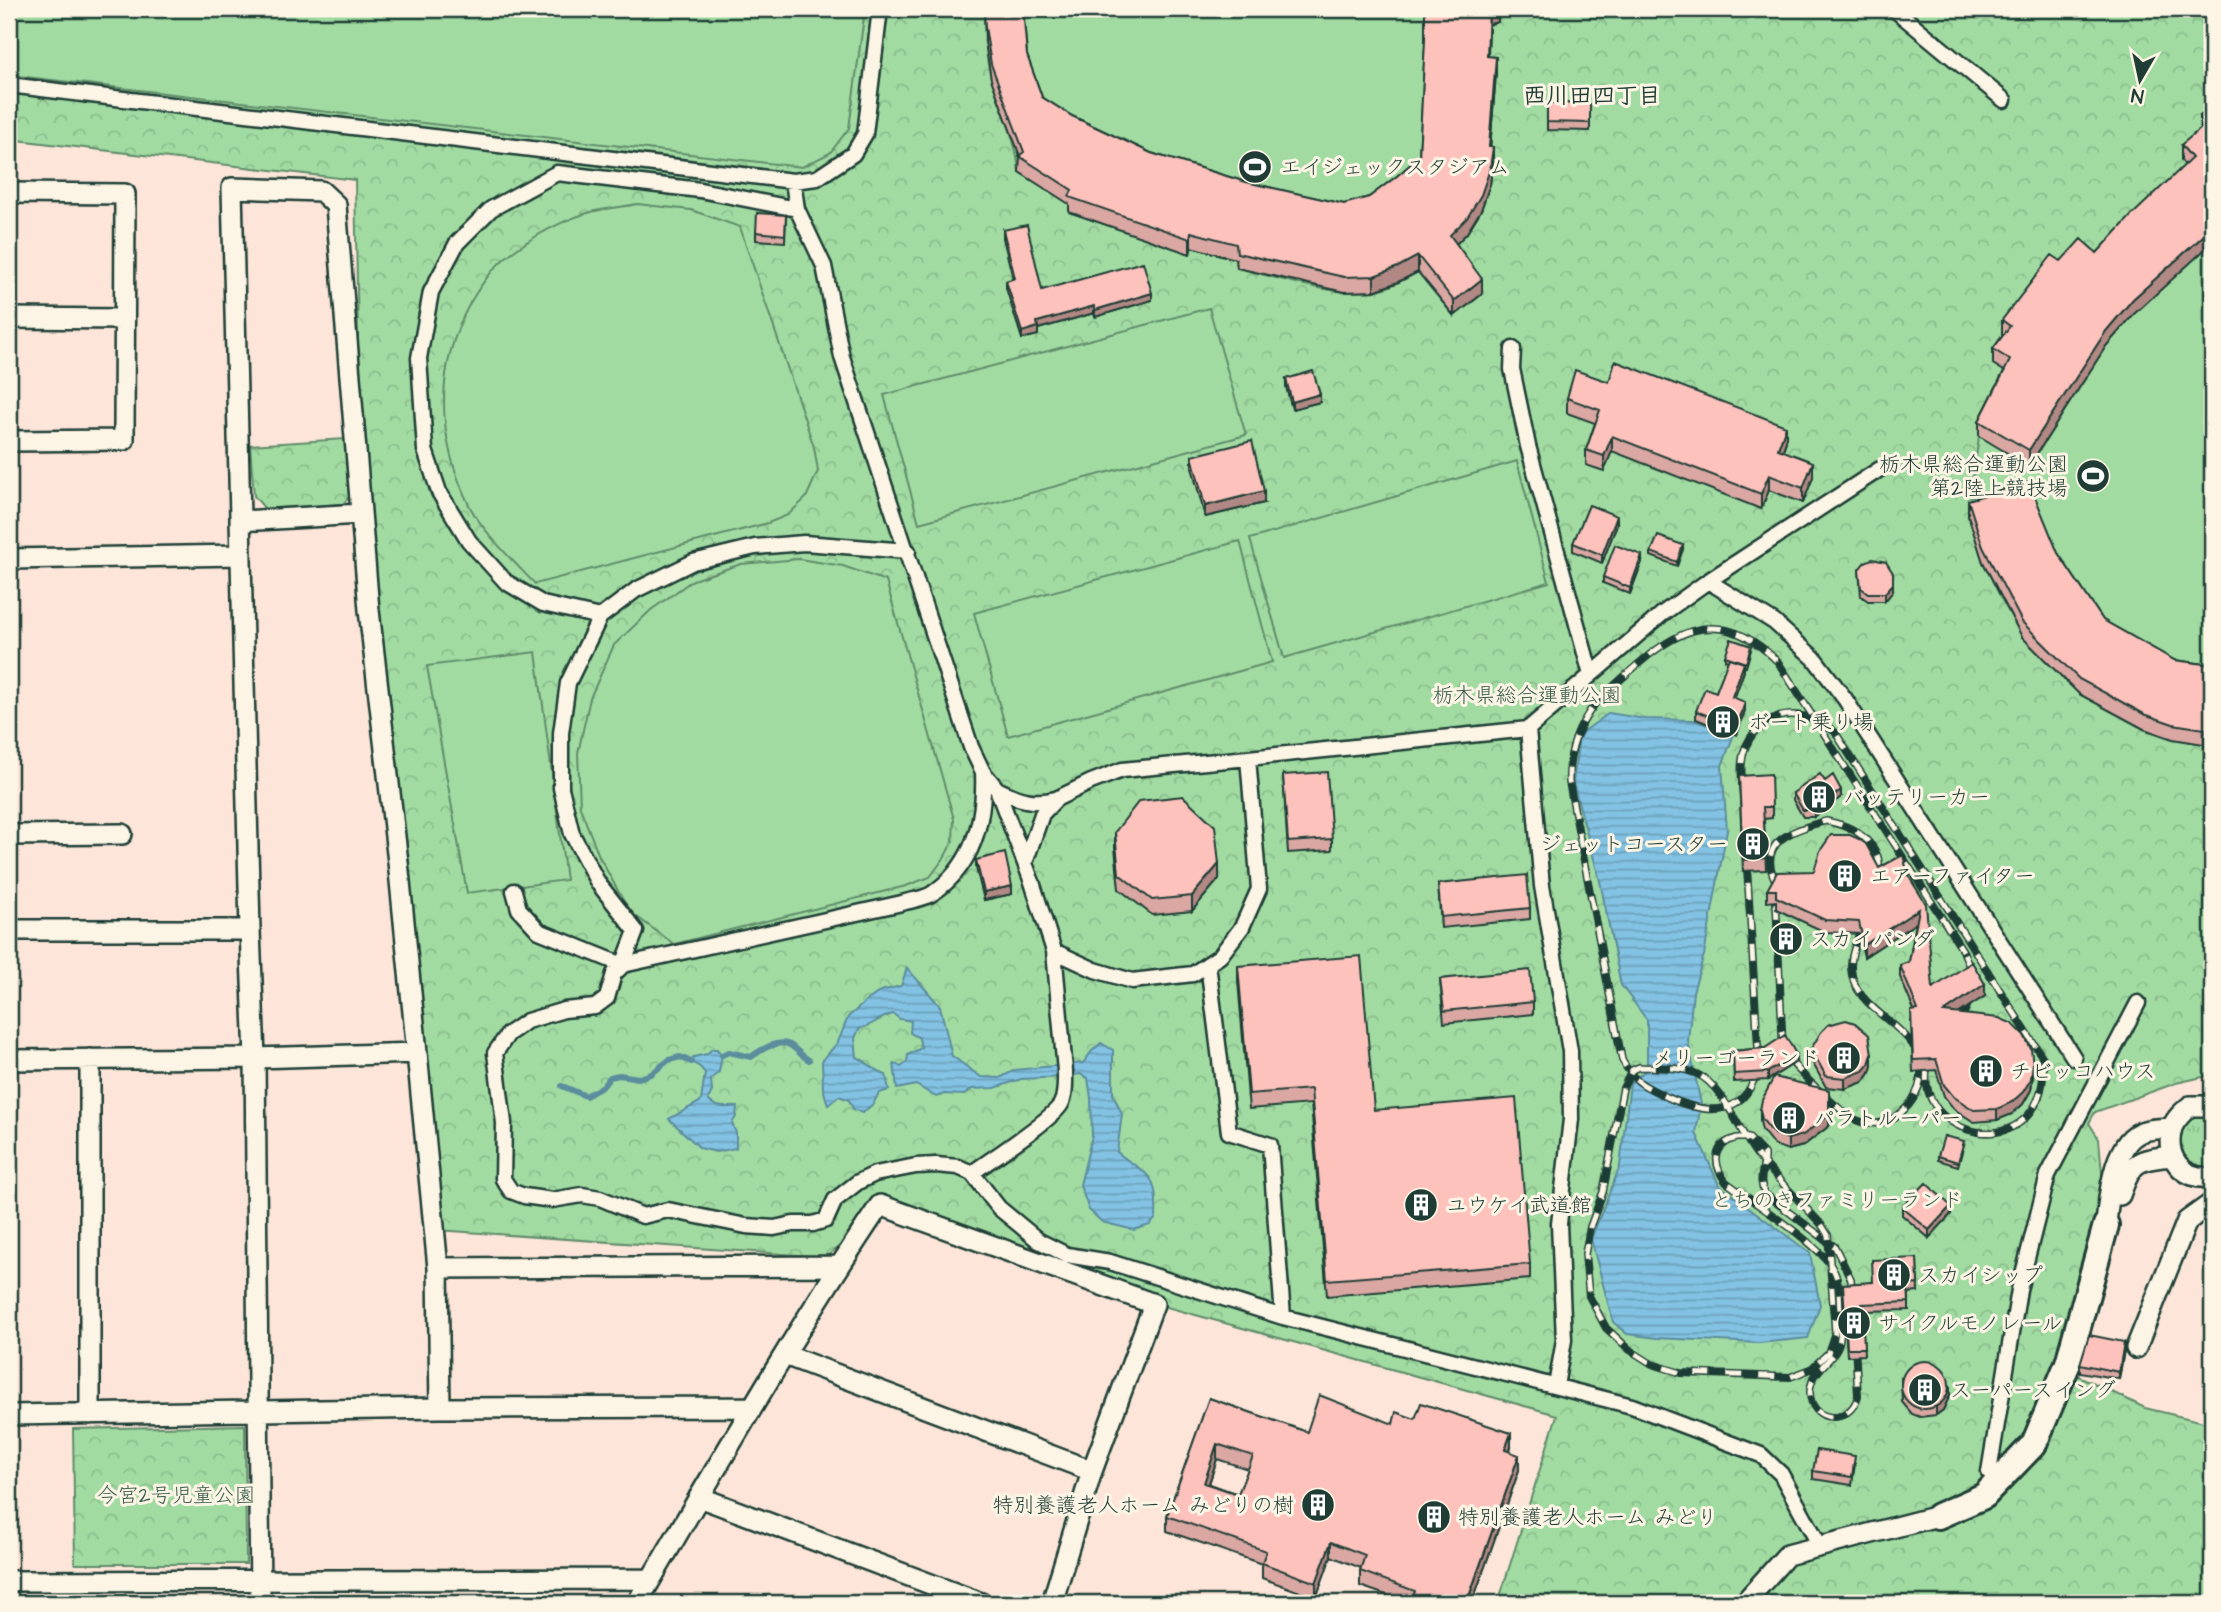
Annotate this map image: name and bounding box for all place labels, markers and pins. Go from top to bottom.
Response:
sports icon: エイジェックスタジアム [1236,148,1274,186]
place label: エイジェックスタジアム [1280,153,1510,182]
place label: 栃木県総合運動公園 第2陸上競技場 [1879,450,2068,503]
sports icon: 栃木県総合運動公園 第2陸上競技場 [2074,457,2112,495]
building icon: ボート乗り場 [1704,703,1742,741]
place label: ボート乗り場 [1748,708,1874,737]
building icon: バッテリーカー [1800,778,1838,816]
place label: バッテリーカー [1843,783,1990,812]
building icon: ジェットコースター [1734,825,1772,863]
place label: ジェットコースター [1540,830,1728,859]
building icon: エアーファイター [1826,857,1864,895]
place label: エアーファイター [1870,862,2035,891]
building icon: スカイパンダ [1767,920,1805,958]
place label: スカイパンダ [1810,925,1935,954]
building icon: メリーゴーランド [1825,1039,1863,1077]
place label: メリーゴーランド [1652,1044,1820,1073]
building icon: チビッコハウス [1967,1052,2005,1090]
place label: チビッコハウス [2010,1057,2156,1086]
building icon: パラトルーパー [1770,1099,1808,1137]
place label: パラトルーパー [1814,1104,1962,1133]
building icon: ユウケイ武道館 [1402,1186,1440,1224]
place label: ユウケイ武道館 [1446,1191,1592,1220]
building icon: スカイシップ [1875,1256,1913,1294]
place label: スカイシップ [1918,1261,2044,1290]
building icon: サイクルモノレール [1835,1304,1873,1342]
place label: サイクルモノレール [1878,1309,2062,1338]
building icon: スーパースイング [1906,1371,1944,1409]
place label: スーパースイング [1950,1376,2116,1405]
building icon: 特別養護老人ホーム みどりの樹 [1299,1486,1337,1524]
place label: 特別養護老人ホーム みどりの樹 [992,1491,1294,1520]
building icon: 特別養護老人ホーム みどり [1415,1498,1453,1536]
place label: 特別養護老人ホーム みどり [1458,1503,1718,1532]

